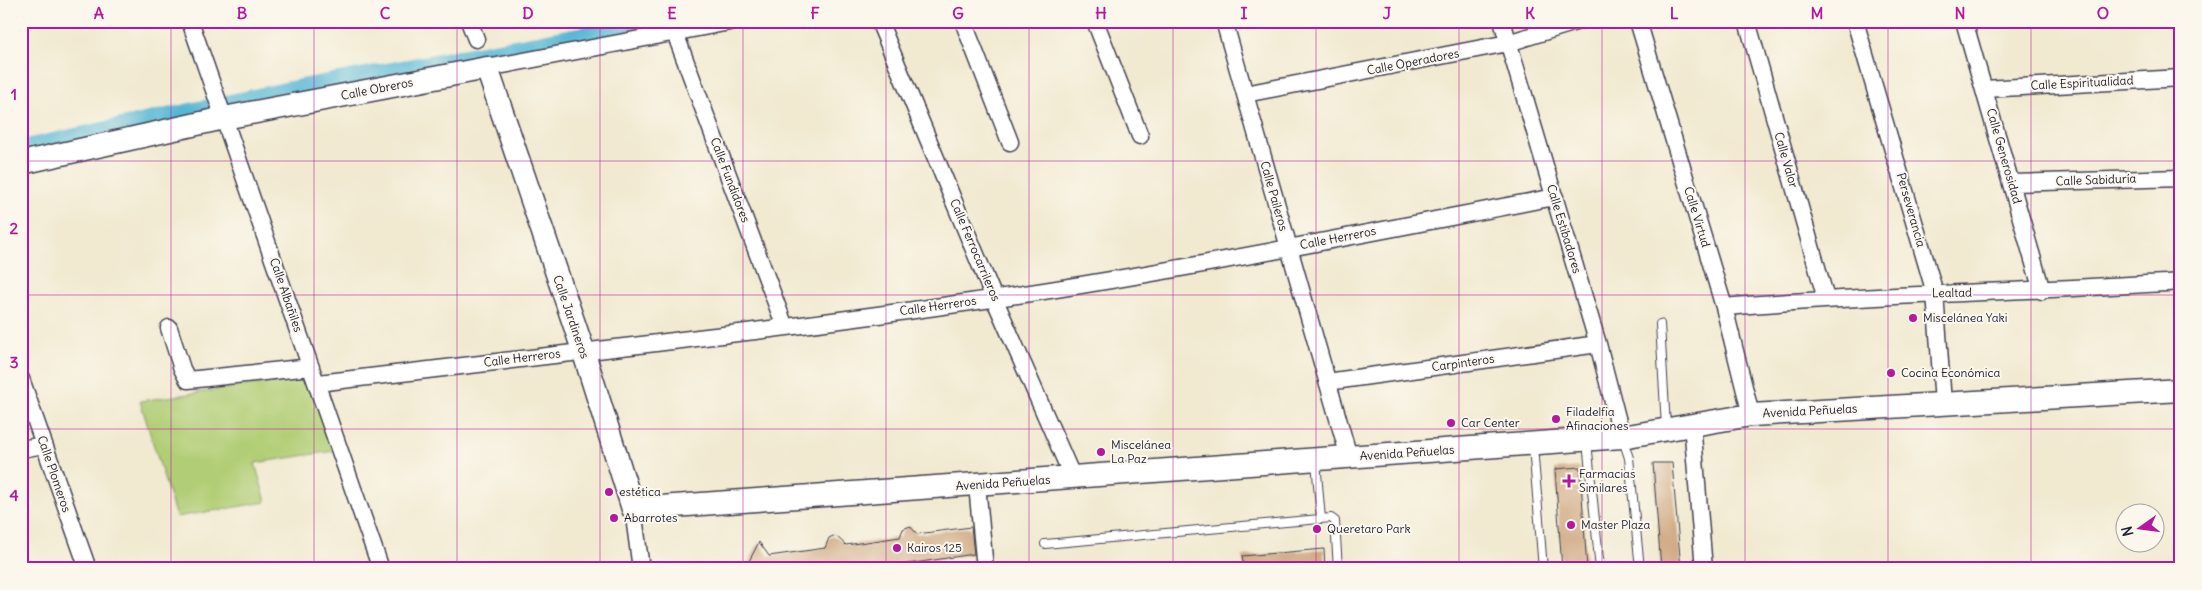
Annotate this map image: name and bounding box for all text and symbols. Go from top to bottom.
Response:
text: A [94,3,104,23]
text: B [237,3,248,23]
text: C [380,3,391,23]
text: D [522,3,534,23]
text: E [667,3,677,23]
text: F [810,3,820,23]
text: G [952,3,964,23]
text: H [1095,3,1107,23]
text: I [1241,3,1248,23]
text: J [1383,3,1392,23]
text: K [1525,3,1535,23]
text: L [1670,3,1679,23]
text: M [1811,3,1824,23]
text: N [1954,3,1966,23]
text: O [2097,3,2109,23]
street label: Calle Operadores [1365,45,1460,78]
street label: Calle Espiritualidad [2030,72,2134,93]
street label: Calle Obreros [340,74,414,103]
text: 1 [11,84,17,104]
street label: Calle Generosidad [1984,106,2025,205]
street label: Calle Valor [1771,130,1802,190]
street label: Calle Fundidores [707,135,754,224]
street label: Calle Paileros [1257,159,1292,233]
street label: Perseverancia [1894,171,1929,249]
street label: Calle Sabiduría [2055,171,2137,188]
street label: Calle Estibadores [1544,183,1585,275]
street label: Calle Virtud [1681,185,1714,249]
street label: Calle Ferrocarrileros [947,196,1004,303]
text: 2 [10,218,19,238]
street label: Calle Herreros [1299,223,1377,252]
street label: Calle Albañiles [267,256,306,334]
street label: Calle Jardineros [550,273,593,361]
street label: Lealtad [1932,285,1972,300]
street label: Calle Herreros [899,293,977,318]
place label: Miscelánea Yaki [1923,310,2007,325]
marker: Miscelánea Yaki [1907,312,1919,324]
street label: Calle Herreros [483,345,561,370]
street label: Carpinteros [1431,351,1495,374]
text: 3 [9,352,19,372]
place label: Cocina Económica [1901,365,2000,380]
marker: Cocina Económica [1885,367,1897,379]
street label: Avenida Peñuelas [1762,401,1858,420]
place label: Filadelfia Afinaciones [1566,404,1628,433]
marker: Filadelfia Afinaciones [1550,413,1562,425]
place label: Car Center [1461,415,1520,430]
marker: Car Center [1445,417,1457,429]
street label: Calle Plomeros [34,434,75,514]
place label: Miscelánea La Paz [1111,437,1171,466]
street label: Avenida Peñuelas [1359,442,1455,463]
marker: Miscelánea La Paz [1095,446,1107,458]
place label: Farmacias Similares [1579,466,1635,495]
street label: Avenida Peñuelas [955,472,1051,493]
marker: Farmacias Similares [1563,475,1575,487]
place label: estética [619,484,661,499]
text: 4 [9,485,19,505]
marker: estética [603,486,615,498]
north arrow [2114,502,2164,552]
place label: Abarrotes [624,510,677,525]
marker: Abarrotes [608,512,620,524]
place label: Master Plaza [1581,517,1650,532]
marker: Master Plaza [1565,519,1577,531]
place label: Queretaro Park [1327,521,1411,536]
marker: Queretaro Park [1311,523,1323,535]
text: N [2117,524,2137,538]
place label: Kairos 125 [907,540,962,555]
marker: Kairos 125 [891,542,903,554]

